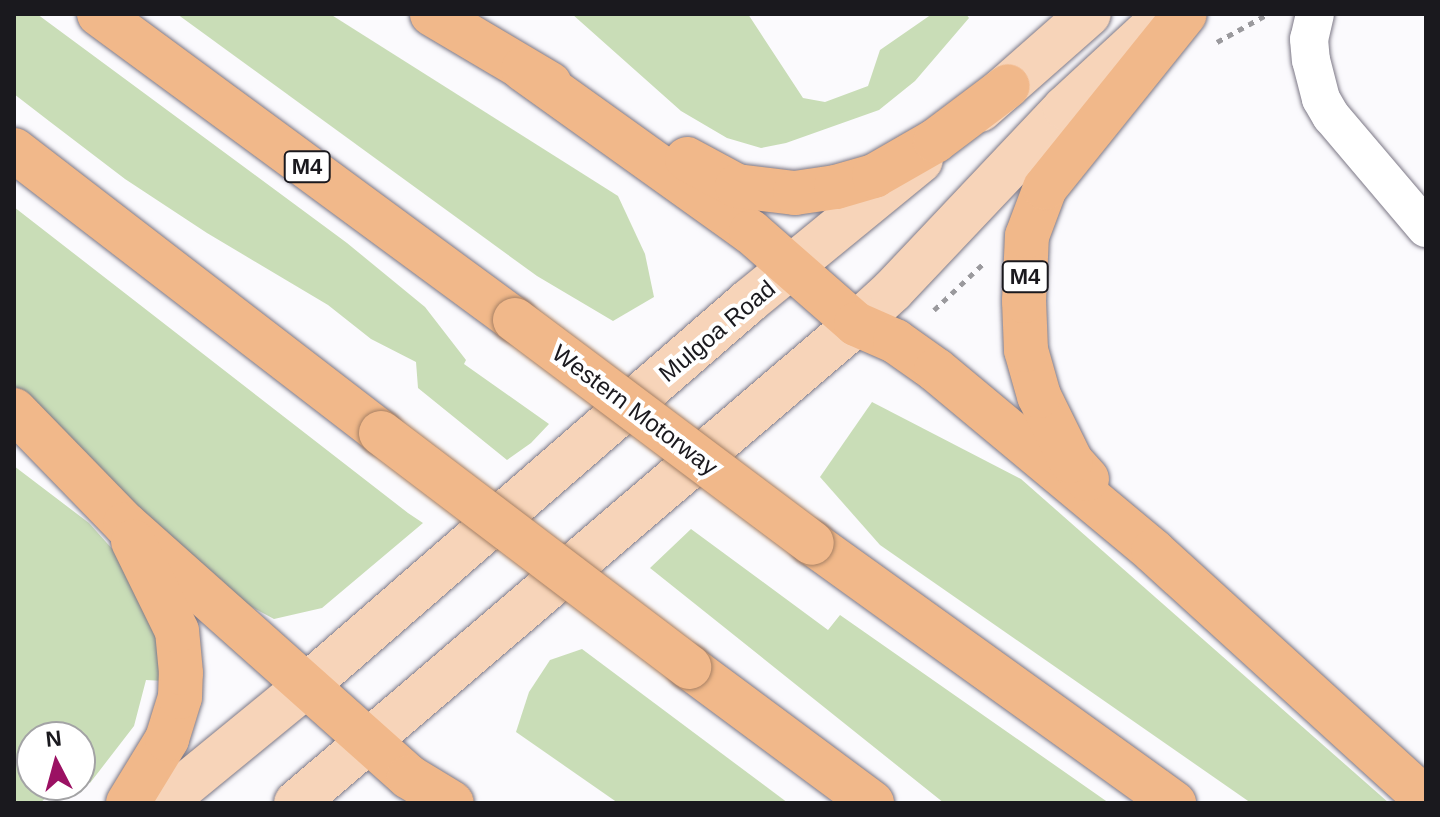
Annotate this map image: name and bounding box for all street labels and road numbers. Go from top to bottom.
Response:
road number: M4 [283,149,331,185]
road number: M4 [1001,259,1049,295]
street label: Mulgoa Road [653,274,781,388]
street label: Western Motorway [547,338,723,482]

